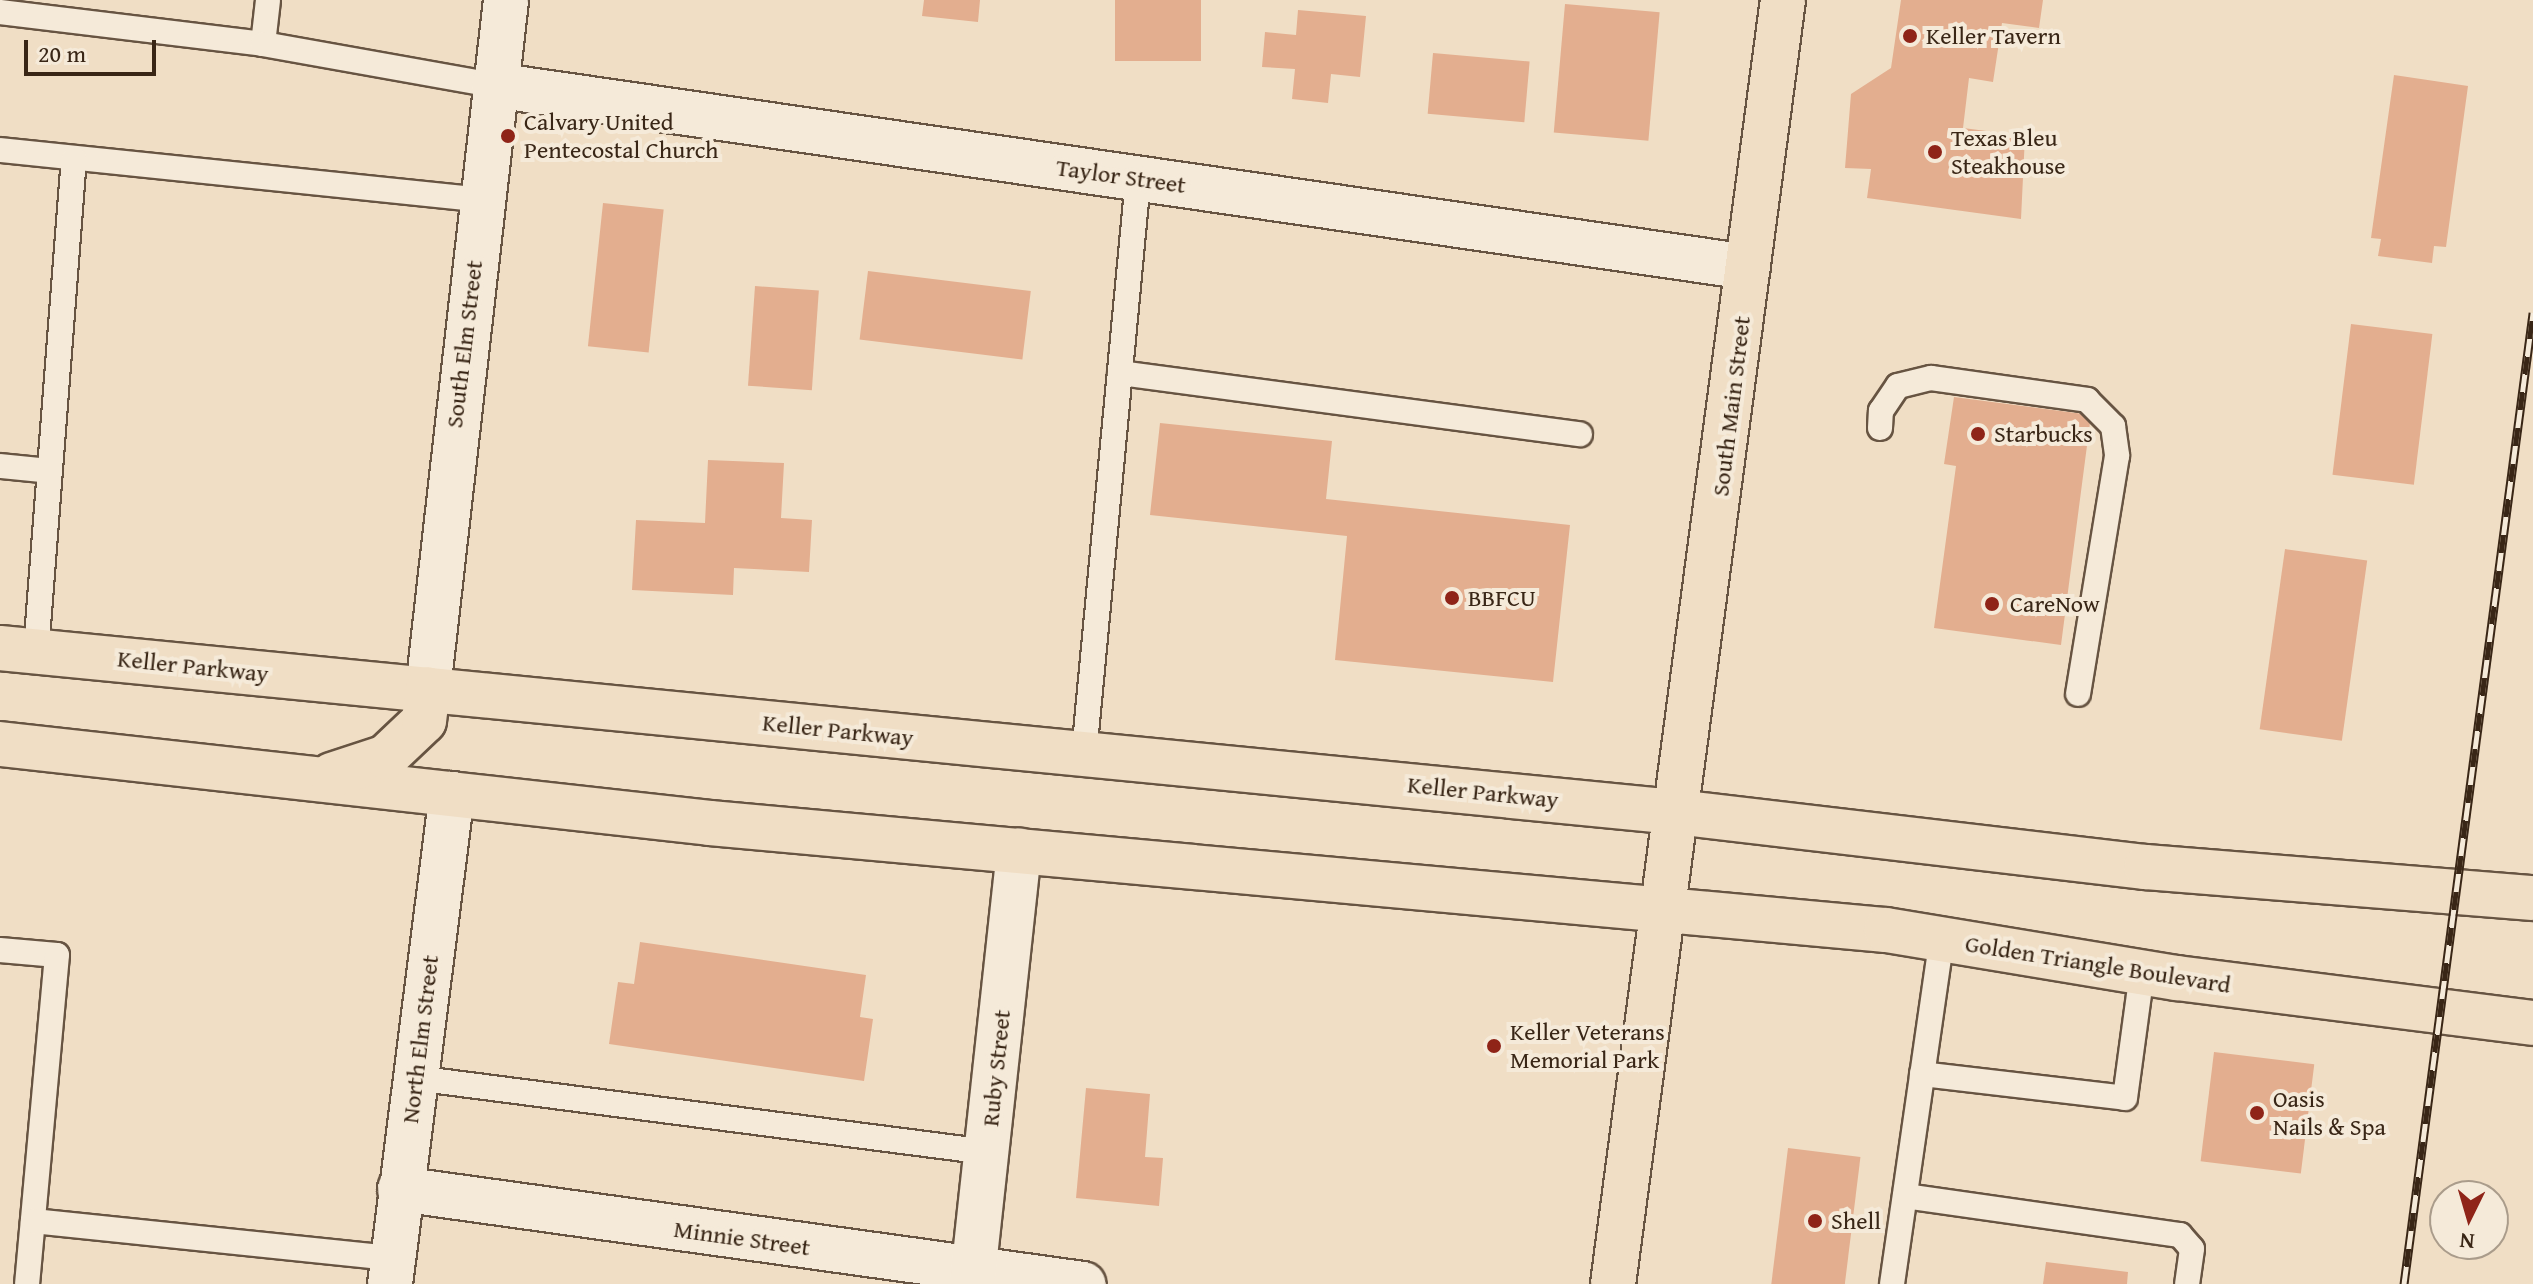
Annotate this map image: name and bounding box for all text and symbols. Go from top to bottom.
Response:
place label: Keller Tavern [1926,22,2061,50]
scale bar [28,24,160,74]
marker: Keller Tavern [1901,27,1919,45]
text: 20 m [38,36,86,71]
place label: Calvary United Pentecostal Church [524,108,718,164]
place label: Texas Bleu Steakhouse [1951,124,2065,180]
marker: Calvary United Pentecostal Church [499,127,517,145]
marker: Texas Bleu Steakhouse [1926,143,1944,161]
street label: Taylor Street [1054,153,1188,199]
street label: South Elm Street [439,259,489,429]
street label: South Main Street [1706,314,1756,498]
place label: Starbucks [1994,420,2093,448]
marker: Starbucks [1969,425,1987,443]
place label: BBFCU [1468,584,1536,612]
marker: BBFCU [1443,589,1461,607]
place label: CareNow [2010,590,2100,618]
marker: CareNow [1981,593,2003,615]
street label: Keller Parkway [116,644,270,688]
street label: Keller Parkway [761,708,915,752]
street label: Keller Parkway [1406,770,1560,814]
street label: Golden Triangle Boulevard [1963,929,2233,999]
street label: North Elm Street [395,953,445,1125]
street label: Ruby Street [976,1008,1016,1128]
place label: Keller Veterans Memorial Park [1510,1018,1665,1074]
marker: Keller Veterans Memorial Park [1485,1037,1503,1055]
place label: Oasis Nails & Spa [2273,1085,2386,1141]
marker: Oasis Nails & Spa [2248,1104,2266,1122]
north arrow [2429,1180,2509,1260]
place label: Shell [1831,1207,1881,1235]
marker: Shell [1806,1212,1824,1230]
street label: Minnie Street [672,1214,812,1262]
text: N [2458,1225,2476,1258]

